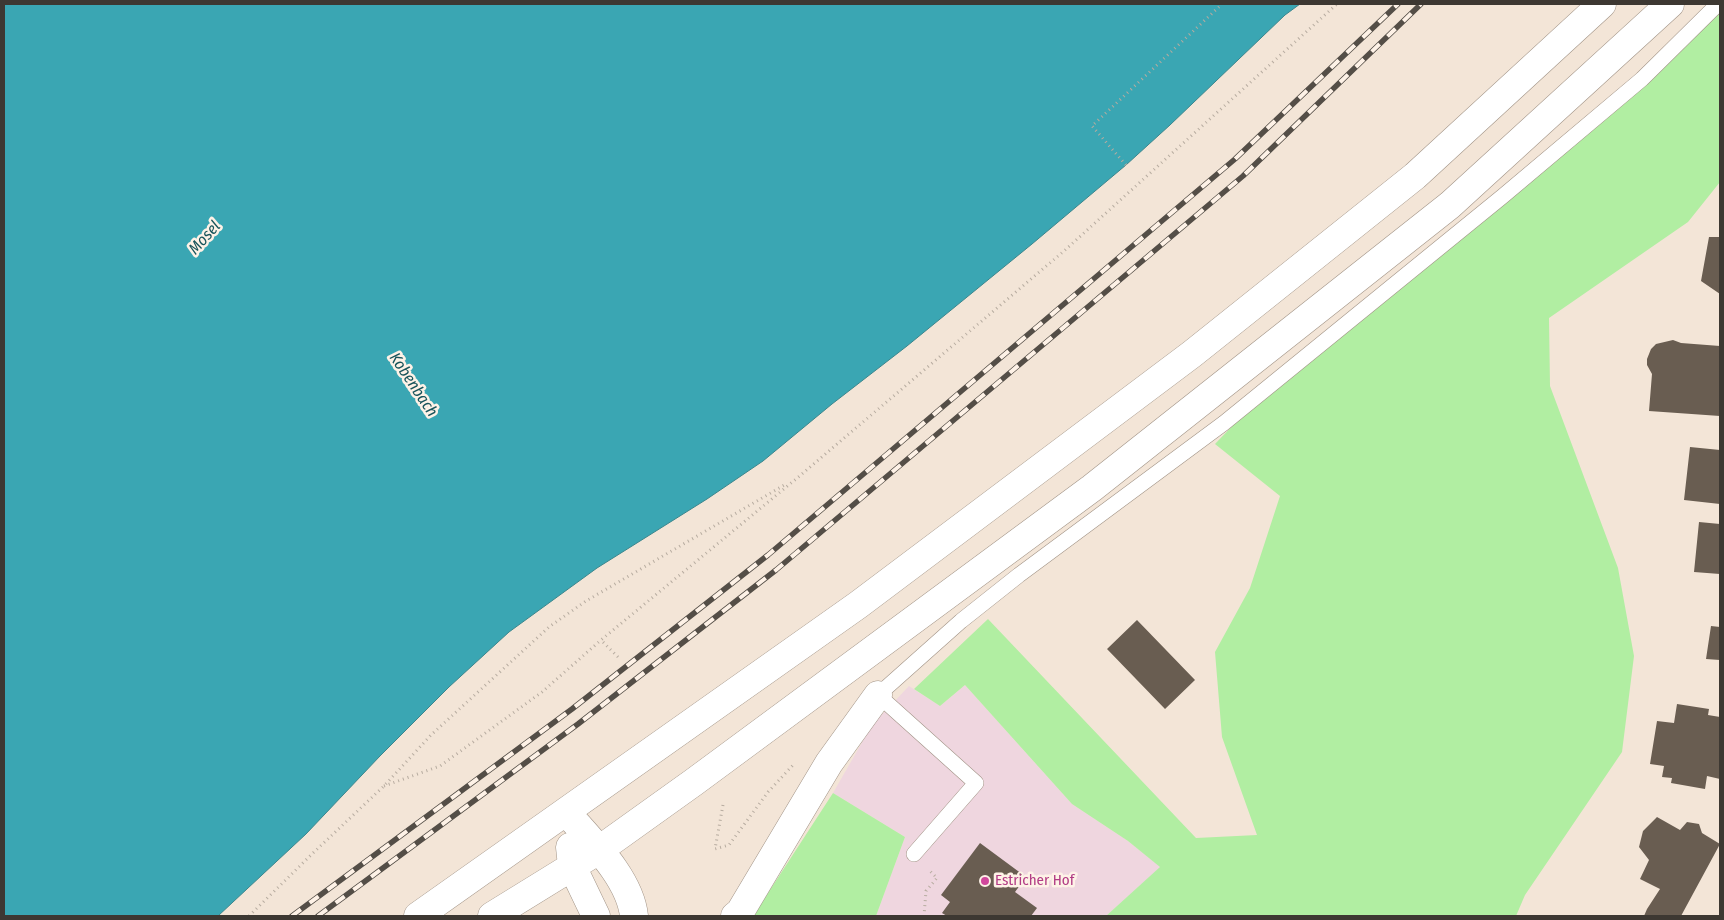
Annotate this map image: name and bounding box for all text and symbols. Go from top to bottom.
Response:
water label: Mosel [185,217,225,259]
water label: Kobenbach [385,349,441,421]
place label: Estricher Hof [995,872,1074,890]
marker: Estricher Hof [979,875,991,887]

